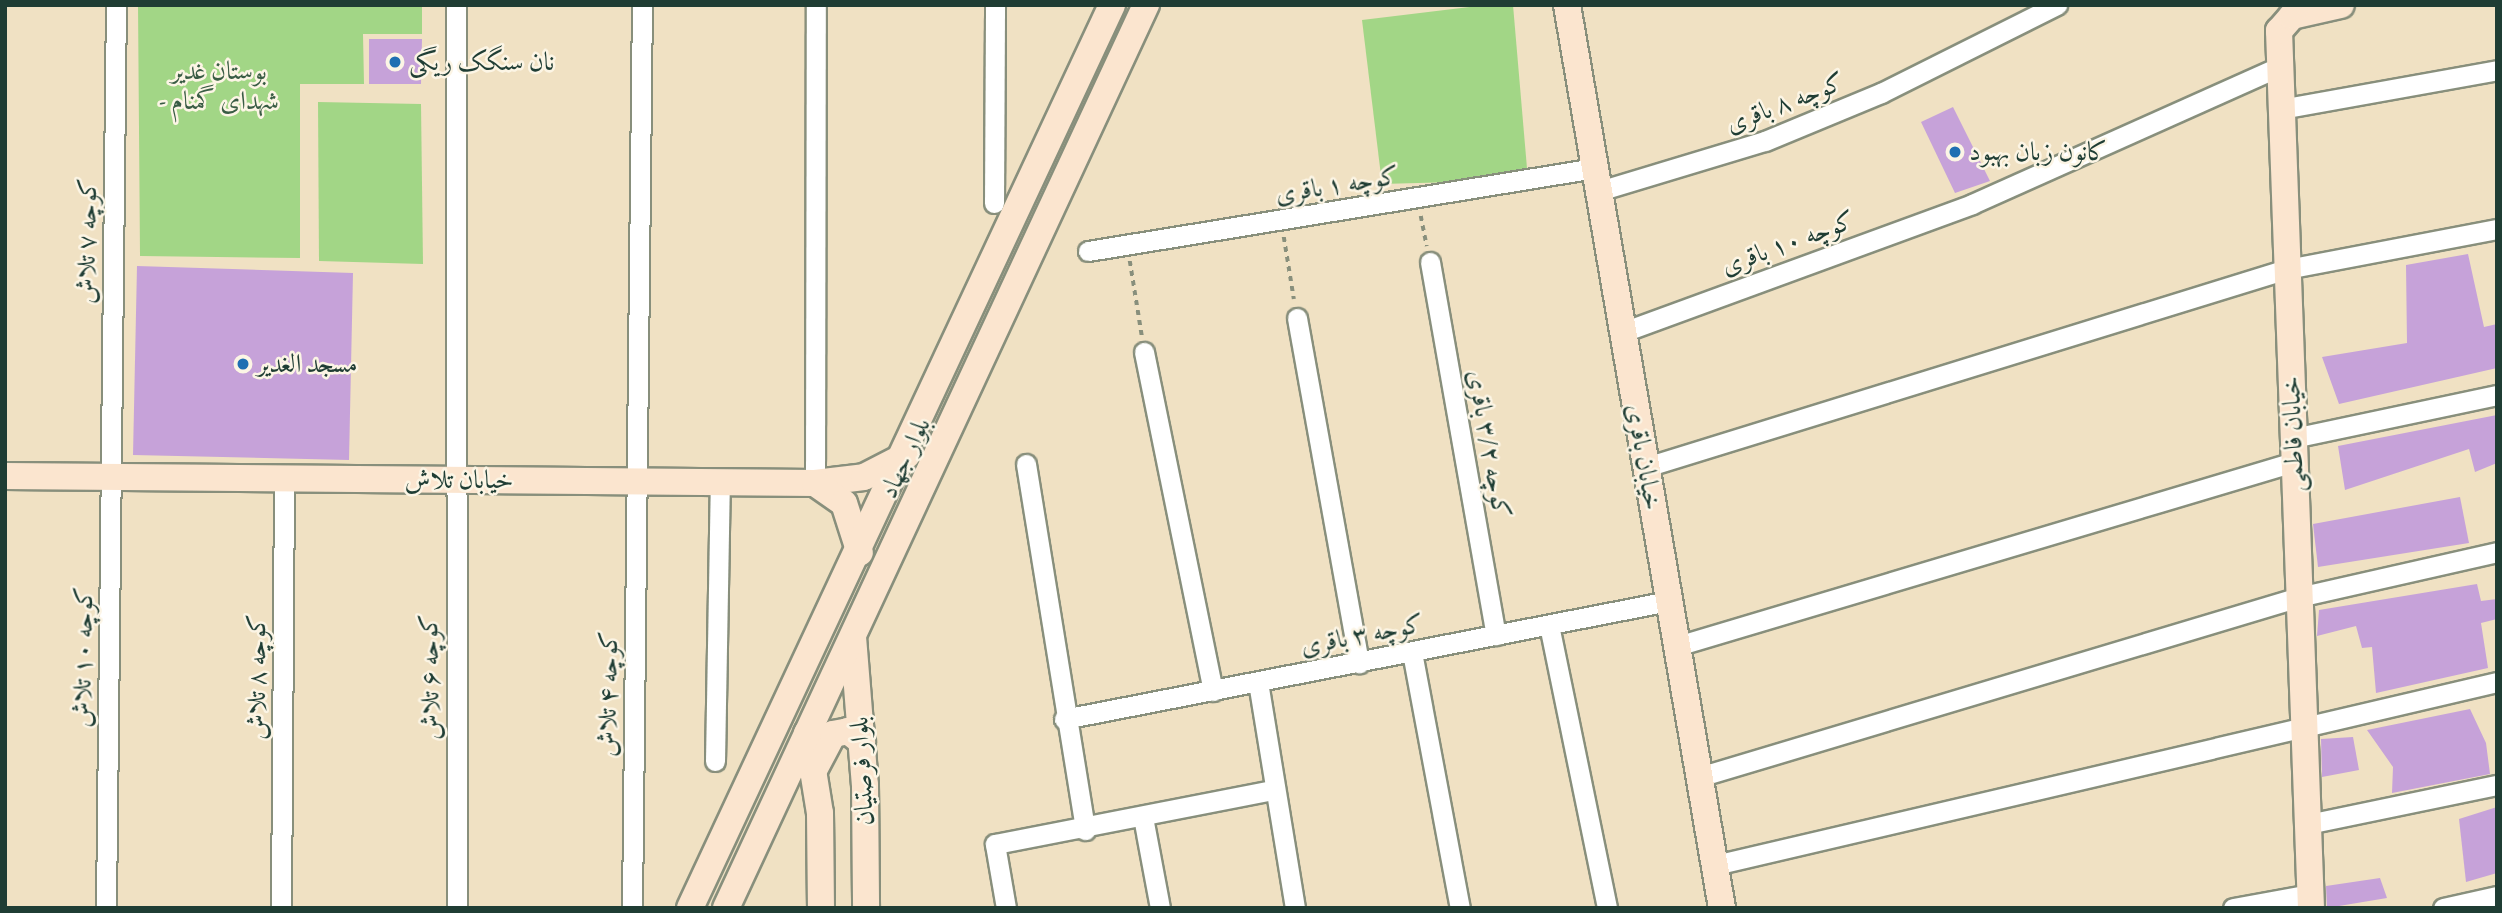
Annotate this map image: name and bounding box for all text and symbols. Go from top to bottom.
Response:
place label: نان سنگک ریگی [409,46,554,78]
marker: نان سنگک ریگی [387,54,403,70]
park label: بوستان غدیر - شهدای گمنام [159,55,279,116]
street label: کوچه ۸ باقری [1721,66,1849,140]
place label: کانون زبان بهبود [1969,136,2107,168]
marker: کانون زبان بهبود [1947,144,1963,160]
street label: کوچه ۱ باقری [1273,160,1401,210]
street label: کوچه ۷ تلاش [70,178,104,304]
street label: کوچه ۱۰ باقری [1717,204,1859,282]
place label: مسجد الغدیر [257,348,358,380]
marker: مسجد الغدیر [235,356,251,372]
street label: کوچه ۳/۲ باقری [1461,367,1517,521]
street label: خیابان فاطمی [2275,376,2311,492]
street label: خیابان باقری [1619,401,1669,513]
street label: بلوار جهاد [873,412,937,504]
street label: خیابان تلاش [405,464,513,496]
street label: کوچه ۱۰ تلاش [66,586,100,728]
street label: کوچه ۳ باقری [1298,608,1426,662]
street label: کوچه ۸ تلاش [241,614,273,740]
street label: کوچه ۶ تلاش [413,614,447,740]
street label: کوچه ۴ تلاش [591,631,625,757]
street label: بلوار فرصتیان [844,716,880,826]

